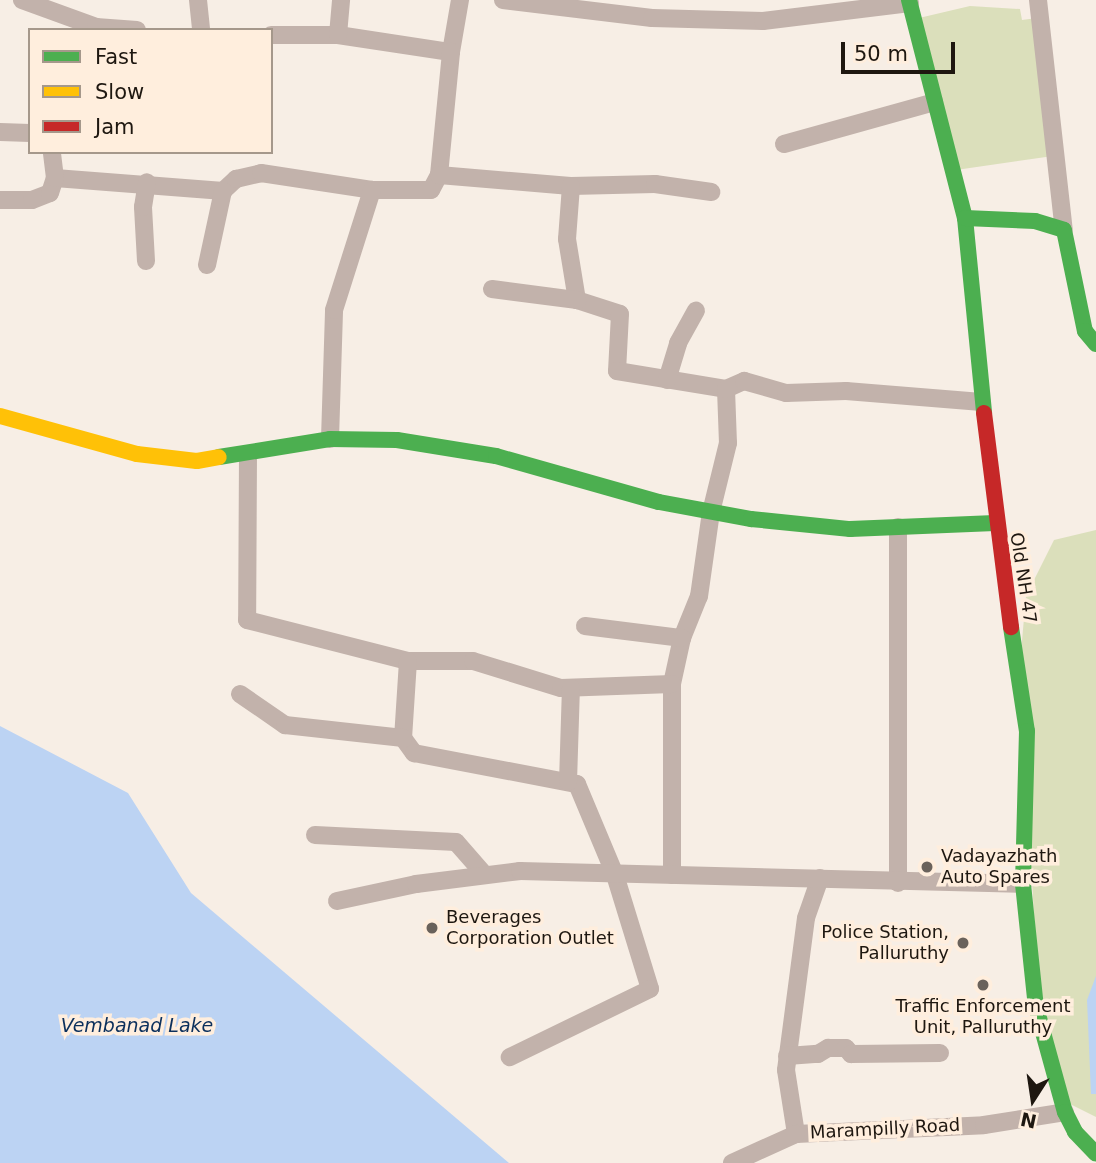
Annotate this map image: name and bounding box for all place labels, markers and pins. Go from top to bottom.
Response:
place label: Vadayazhath Auto Spares [941,846,1057,888]
marker: Vadayazhath Auto Spares [919,859,935,875]
place label: Beverages Corporation Outlet [446,907,614,950]
marker: Beverages Corporation Outlet [424,920,440,936]
place label: Police Station, Palluruthy [821,922,949,964]
marker: Police Station, Palluruthy [955,935,971,951]
marker: Traffic Enforcement Unit, Palluruthy [975,977,991,993]
place label: Traffic Enforcement Unit, Palluruthy [896,996,1070,1038]

